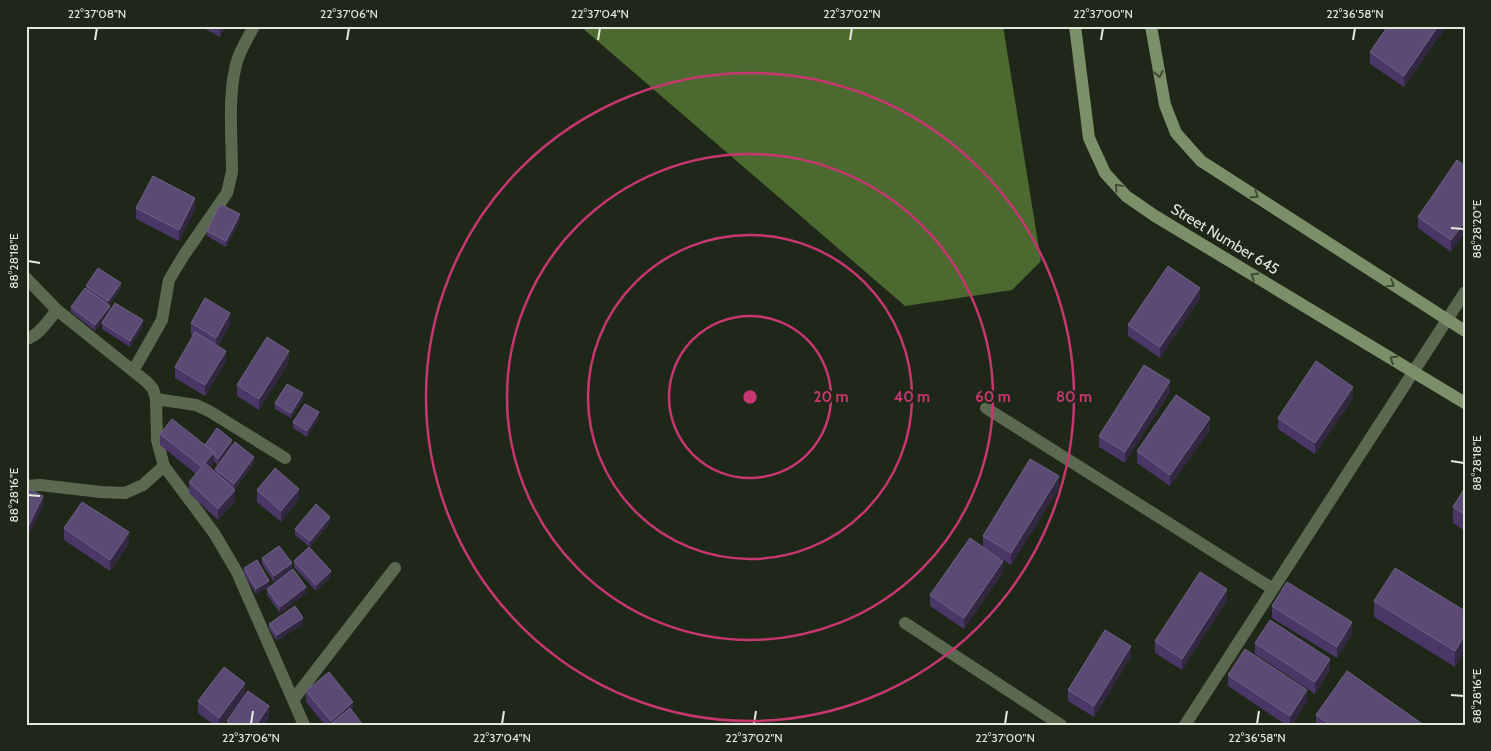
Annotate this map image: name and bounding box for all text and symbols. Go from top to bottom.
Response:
text: 22°37'08"N [68,6,126,21]
text: 22°37'06"N [320,6,378,21]
text: 22°37'04"N [571,6,629,21]
text: 22°37'02"N [823,6,881,21]
text: 22°37'00"N [1073,6,1133,21]
text: 22°36'58"N [1326,6,1384,21]
one-way arrow [1154,70,1164,79]
one-way arrow [1115,184,1124,193]
one-way arrow [1249,189,1258,199]
text: 88°28'20"E [1469,199,1484,258]
street label: Street Number 645 [1168,200,1282,278]
text: 88°28'18"E [6,233,21,289]
one-way arrow [1251,272,1260,282]
one-way arrow [1385,278,1395,287]
one-way arrow [1390,356,1399,366]
centre of rings [741,388,759,406]
text: 20 m [814,388,848,406]
text: 40 m [894,388,930,406]
text: 60 m [975,388,1011,406]
text: 80 m [1056,388,1092,406]
text: 88°28'18"E [1469,435,1484,491]
text: 88°28'16"E [6,467,21,522]
text: 88°28'16"E [1469,668,1484,723]
text: 22°37'06"N [222,730,280,745]
text: 22°37'04"N [473,730,531,745]
text: 22°37'02"N [725,730,783,745]
text: 22°37'00"N [975,730,1035,745]
text: 22°36'58"N [1228,730,1286,745]

